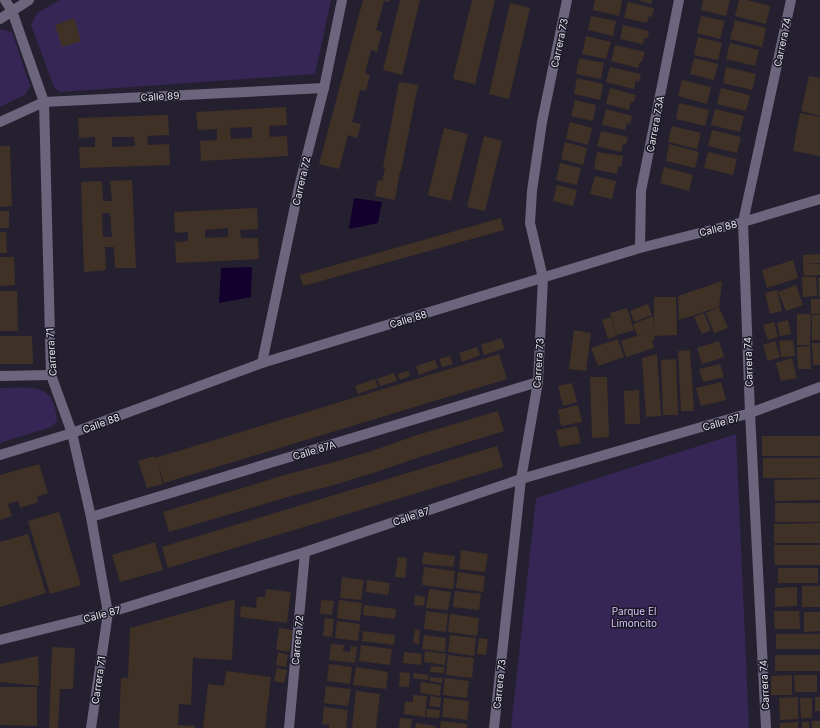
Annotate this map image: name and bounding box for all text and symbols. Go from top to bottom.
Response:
street label: Carrera 74 [771,16,793,68]
street label: Carrera 73 [548,17,570,69]
street label: Calle 89 [140,89,180,103]
street label: Carrera 73A [644,95,666,153]
street label: Carrera 72 [290,155,312,207]
street label: Calle 88 [698,217,738,239]
street label: Calle 88 [388,308,428,330]
street label: Carrera 71 [43,328,59,376]
street label: Carrera 74 [741,337,755,387]
street label: Carrera 73 [530,338,546,388]
street label: Calle 88 [81,411,121,435]
street label: Calle 87 [701,411,741,433]
street label: Calle 87A [291,438,337,462]
street label: Calle 87 [391,504,431,528]
street label: Calle 87 [82,603,122,625]
park label: Parque El Limoncito [611,605,657,629]
street label: Carrera 72 [289,614,305,666]
street label: Carrera 71 [89,655,107,705]
street label: Carrera 73 [490,658,508,710]
street label: Carrera 74 [757,660,771,710]

